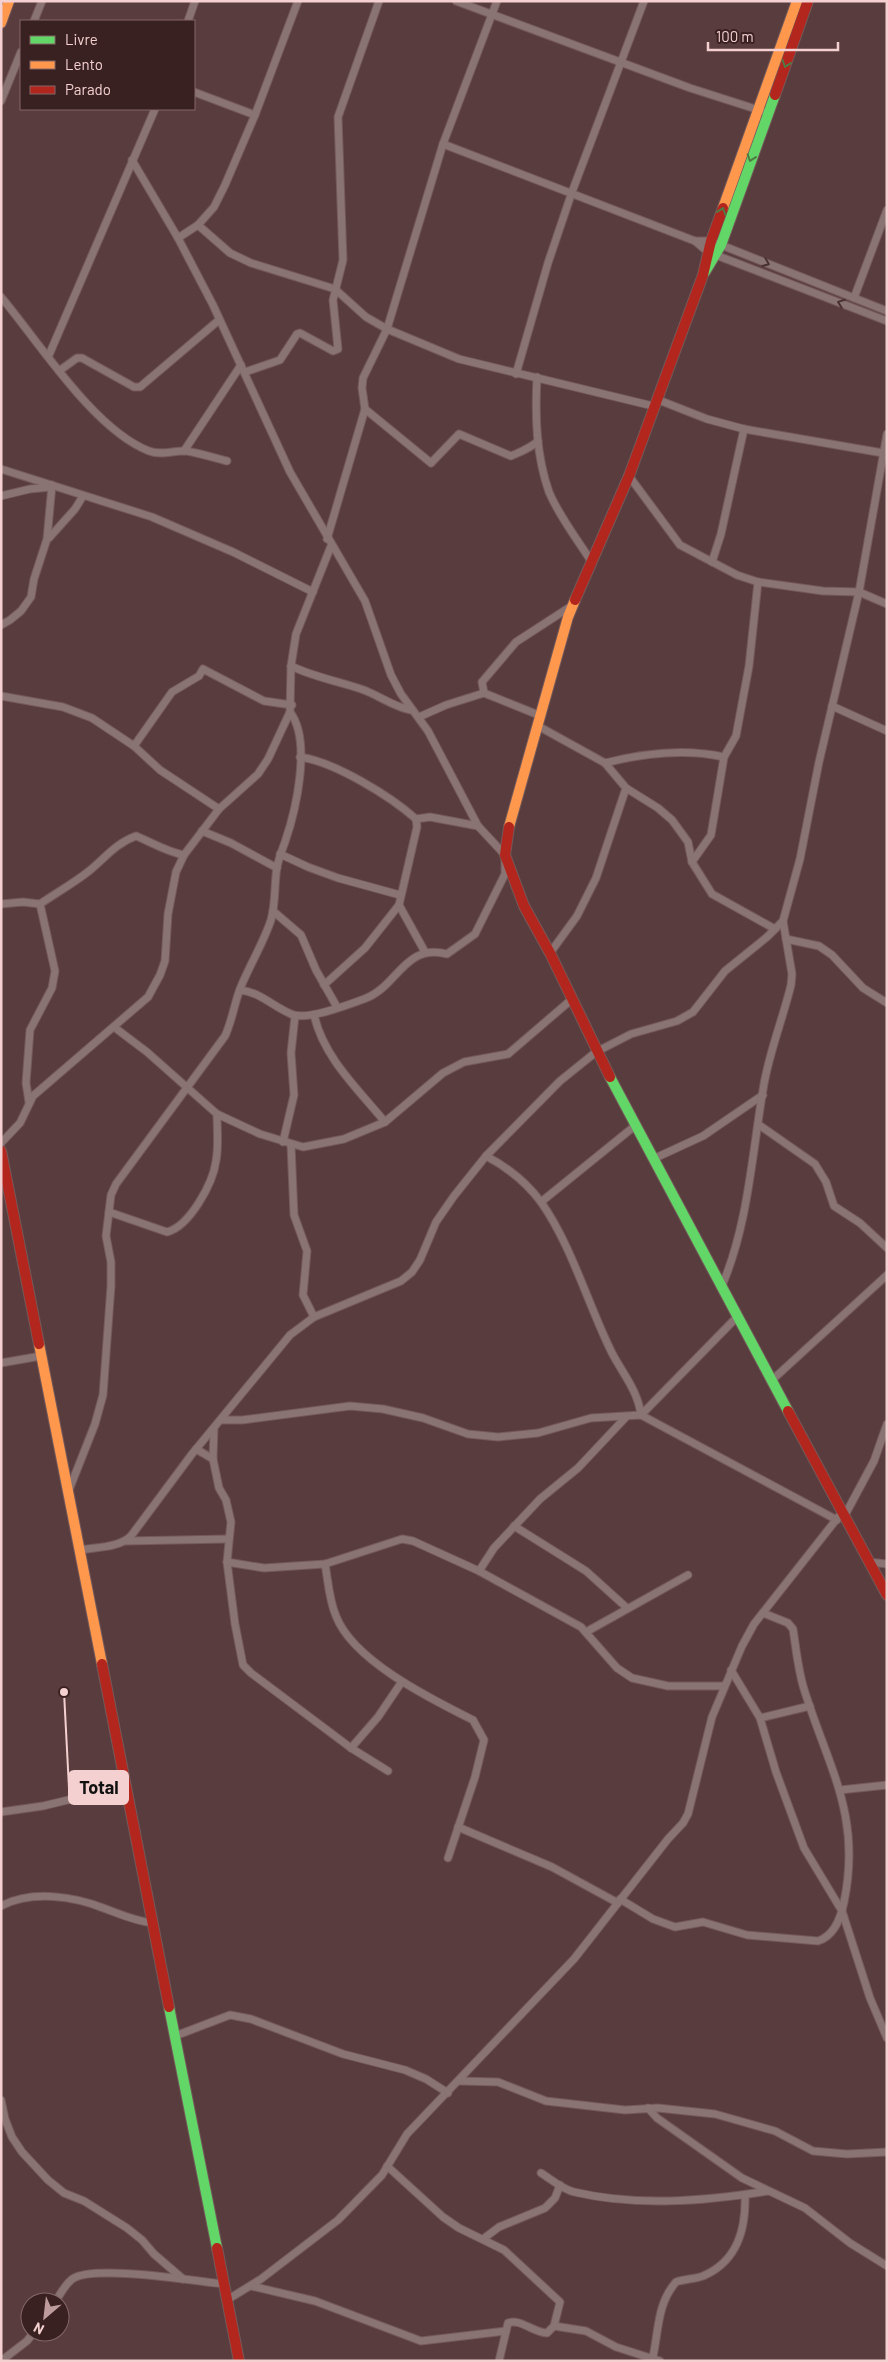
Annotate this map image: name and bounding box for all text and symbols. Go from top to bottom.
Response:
legend [20,20,195,110]
scale bar [708,20,838,52]
text: 100 m [716,27,754,45]
text: Livre [65,30,98,48]
text: Lento [65,55,103,73]
one-way arrow [782,59,792,68]
text: Parado [65,80,111,98]
one-way arrow [747,153,757,162]
one-way arrow [716,207,726,216]
one-way arrow [761,257,770,267]
one-way arrow [837,299,846,309]
callout: Total [69,1771,128,1804]
text: Total [79,1776,119,1798]
north arrow [20,2292,70,2342]
text: N [31,2319,47,2339]

